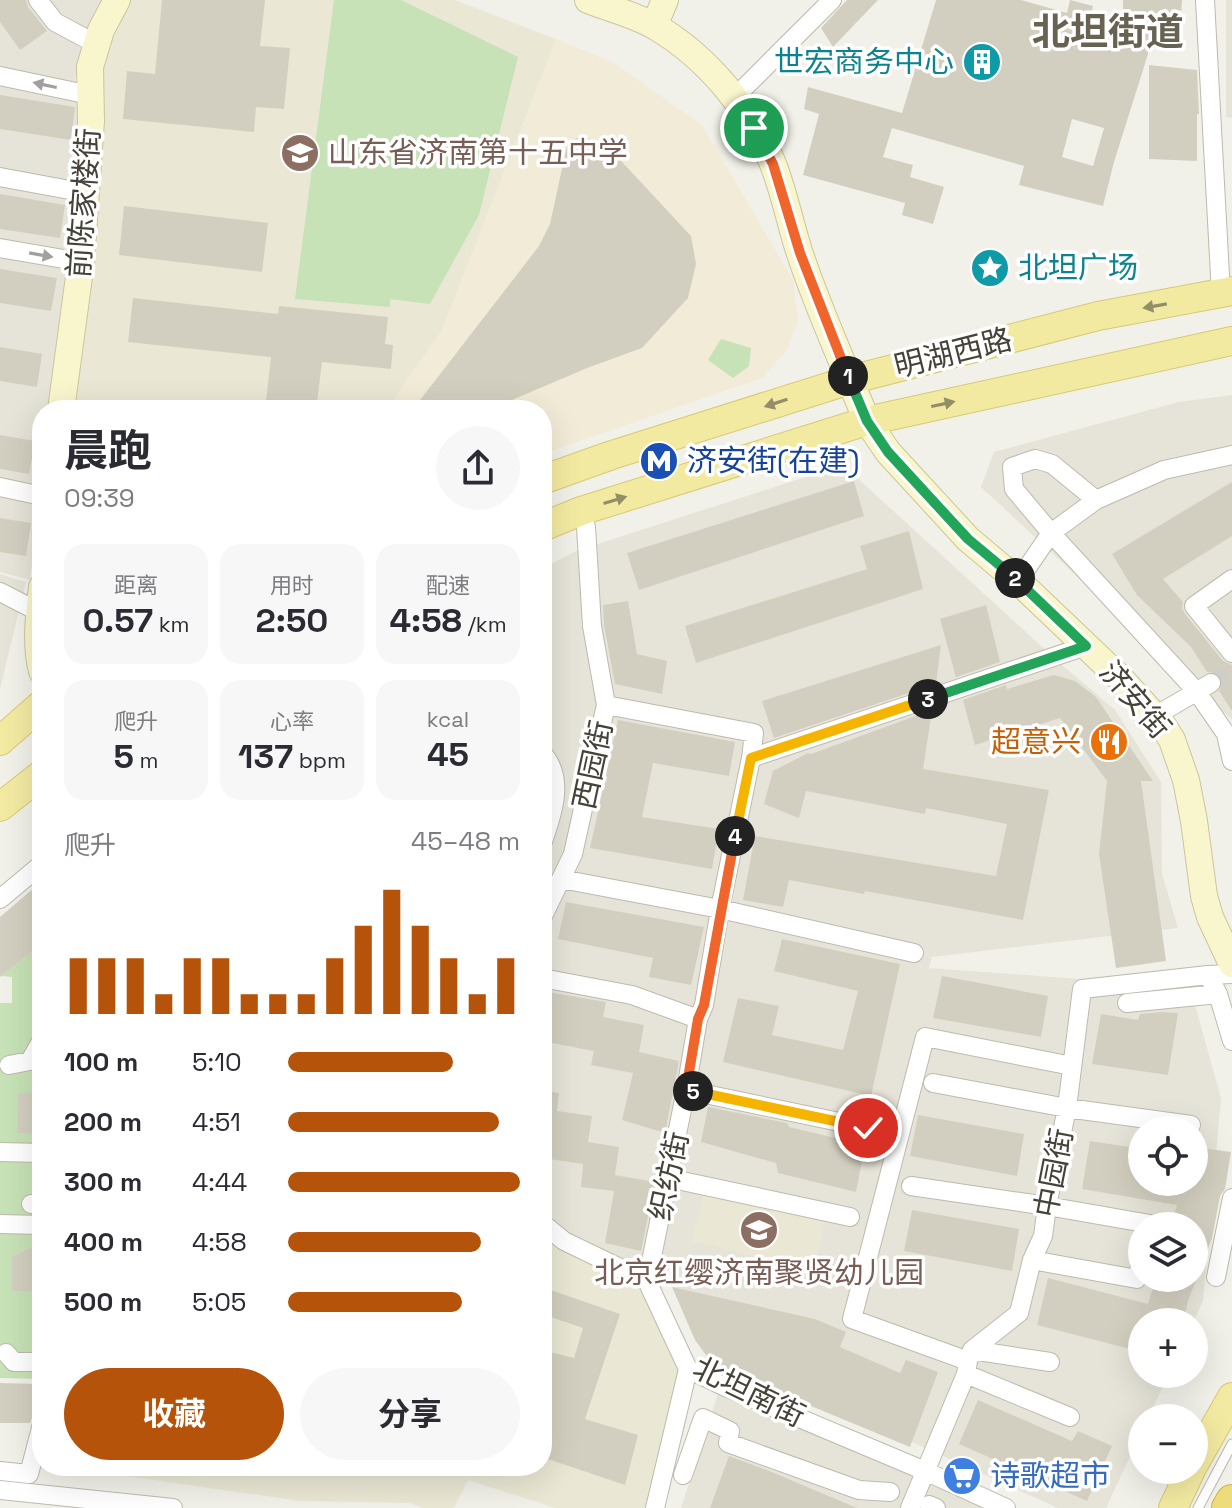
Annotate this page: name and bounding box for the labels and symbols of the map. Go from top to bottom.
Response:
district label: 北坦街道 [1032,8,1184,56]
building icon: 世宏商务中心 [961,41,1003,83]
place label: 世宏商务中心 [774,42,954,81]
one-way arrow [32,79,57,91]
pin [720,94,788,162]
street label: 前陈家楼街 [59,127,108,279]
school or university icon: 山东省济南第十五中学 [279,132,321,174]
place label: 山东省济南第十五中学 [328,133,628,172]
place icon: 北坦广场 [969,247,1011,289]
place label: 北坦广场 [1018,248,1138,287]
one-way arrow [29,249,54,261]
one-way arrow [1143,300,1168,312]
street label: 明湖西路 [890,319,1016,386]
pin: 1 [828,356,868,396]
one-way arrow [764,397,788,410]
one-way arrow [931,397,956,410]
metro station icon: 济安街(在建) [638,440,680,482]
place label: 济安街(在建) [687,441,860,480]
one-way arrow [603,493,627,506]
pin: 2 [995,558,1035,598]
street label: 济安街 [1091,653,1180,746]
pin: 3 [908,679,948,719]
street label: 西园街 [564,717,621,813]
restaurant icon: 超意兴 [1088,721,1130,763]
place label: 超意兴 [991,722,1081,761]
pin: 4 [715,816,755,856]
pin: 5 [673,1071,713,1111]
pin [834,1094,902,1162]
street label: 中园街 [1026,1125,1081,1221]
street label: 织纺街 [640,1128,697,1224]
school or university icon: 北京红缨济南聚贤幼儿园 [738,1209,780,1251]
place label: 北京红缨济南聚贤幼儿园 [594,1253,924,1292]
street label: 北坦南街 [687,1348,812,1435]
supermarket icon: 诗歌超市 [941,1455,983,1497]
place label: 诗歌超市 [990,1456,1110,1495]

